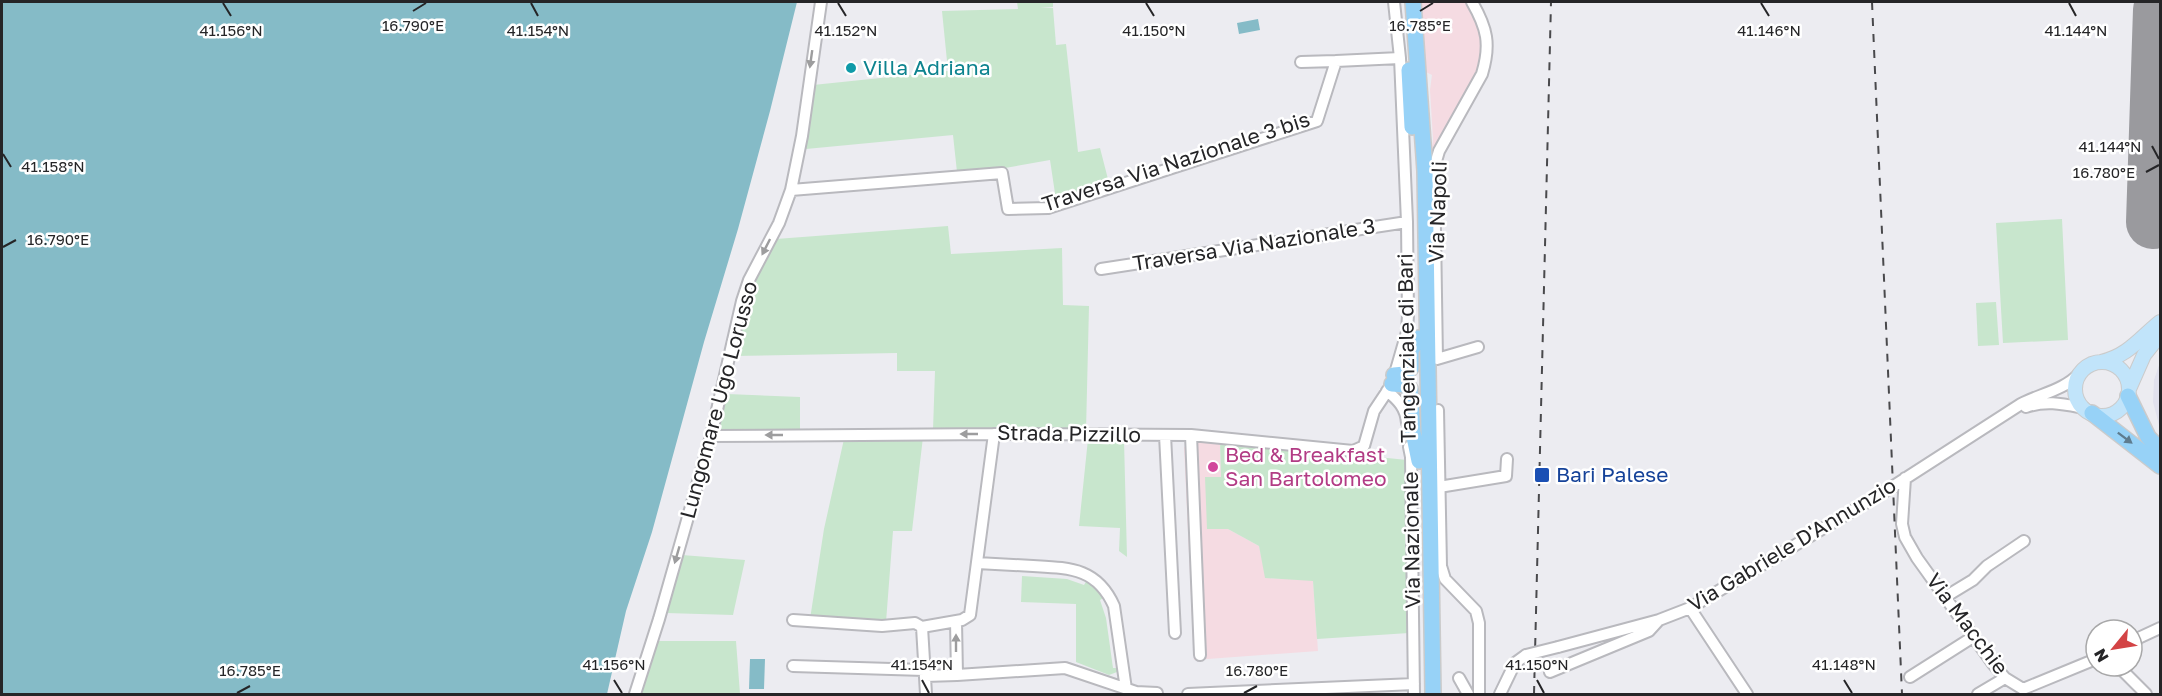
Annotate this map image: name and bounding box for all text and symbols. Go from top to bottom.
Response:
text: 16.790°E [382,16,444,34]
text: 16.785°E [1389,16,1451,34]
text: 41.156°N [199,21,263,39]
text: 41.154°N [507,21,569,39]
text: 41.152°N [815,21,877,39]
text: 41.150°N [1122,21,1186,39]
text: 41.146°N [1737,21,1801,39]
text: 41.144°N [2044,21,2108,39]
one-way arrow [807,50,816,69]
place label: Villa Adriana [863,54,991,80]
marker: Villa Adriana [844,61,858,75]
street label: Traversa Via Nazionale 3 bis [1039,105,1313,217]
text: 41.144°N [2078,137,2142,155]
text: 41.158°N [21,157,85,175]
street label: Via Napoli [1422,160,1452,264]
text: 16.780°E [2073,163,2135,181]
street label: Traversa Via Nazionale 3 [1131,212,1377,276]
text: 16.790°E [27,230,89,248]
one-way arrow [761,239,771,256]
street label: Tangenziale di Bari [1391,253,1421,443]
street label: Lungomare Ugo Lorusso [674,278,762,521]
street label: Strada Pizzillo [997,419,1141,447]
one-way arrow [960,429,979,439]
one-way arrow [765,430,784,440]
one-way arrow [2118,432,2133,444]
place label: Bed & Breakfast San Bartolomeo [1225,441,1387,491]
marker: Bed & Breakfast San Bartolomeo [1206,460,1220,474]
place label: Bari Palese [1556,461,1668,487]
marker: Bari Palese [1533,466,1551,484]
street label: Via Nazionale [1397,471,1425,609]
street label: Via Gabriele D'Annunzio [1683,472,1900,617]
one-way arrow [672,546,681,564]
street label: Via Macchie [1921,568,2014,679]
north arrow [2084,618,2144,678]
one-way arrow [951,634,961,653]
text: N [2089,645,2113,666]
text: 41.156°N [582,655,646,673]
text: 41.154°N [891,655,953,673]
text: 41.150°N [1505,655,1569,673]
text: 41.148°N [1812,655,1876,673]
text: 16.785°E [219,661,281,679]
text: 16.780°E [1226,661,1288,679]

